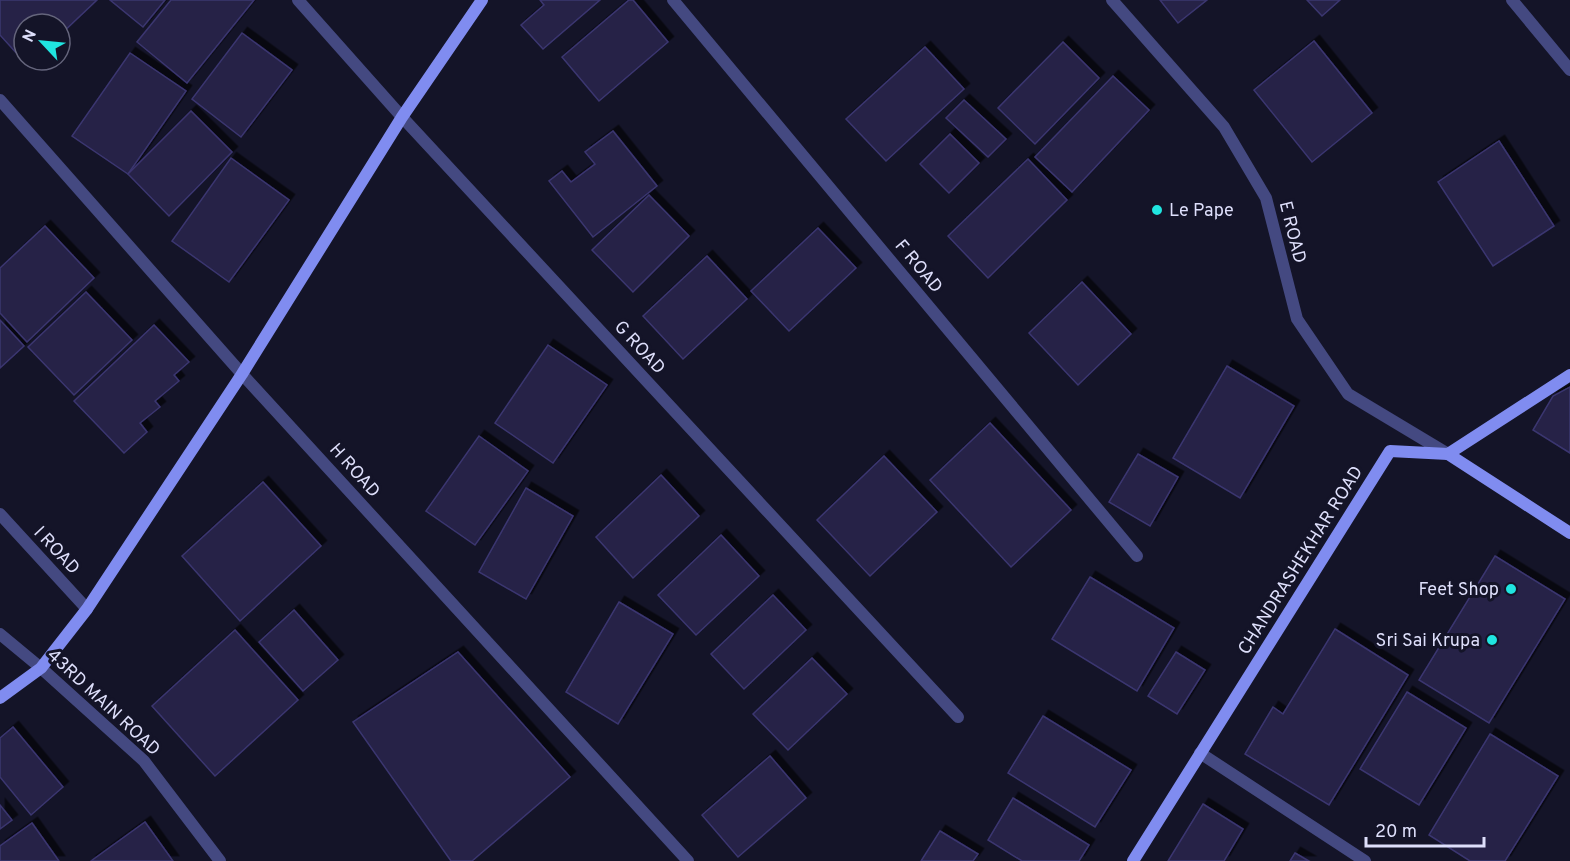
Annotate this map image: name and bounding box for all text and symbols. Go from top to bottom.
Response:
north arrow [12,12,72,72]
text: N [19,27,42,46]
street label: E ROAD [1273,199,1310,266]
place label: Le Pape [1169,200,1234,223]
marker: Le Pape [1150,203,1164,217]
street label: F ROAD [889,236,947,298]
street label: G ROAD [608,316,669,380]
street label: H ROAD [323,439,384,503]
street label: CHANDRASHEKHAR ROAD [1234,462,1369,659]
street label: I ROAD [28,522,84,580]
place label: Feet Shop [1418,579,1499,602]
marker: Feet Shop [1504,582,1518,596]
place label: Sri Sai Krupa [1376,630,1480,653]
marker: Sri Sai Krupa [1485,633,1499,647]
street label: 43RD MAIN ROAD [41,645,165,762]
scale bar [1366,810,1484,848]
text: 20 m [1375,821,1417,844]

